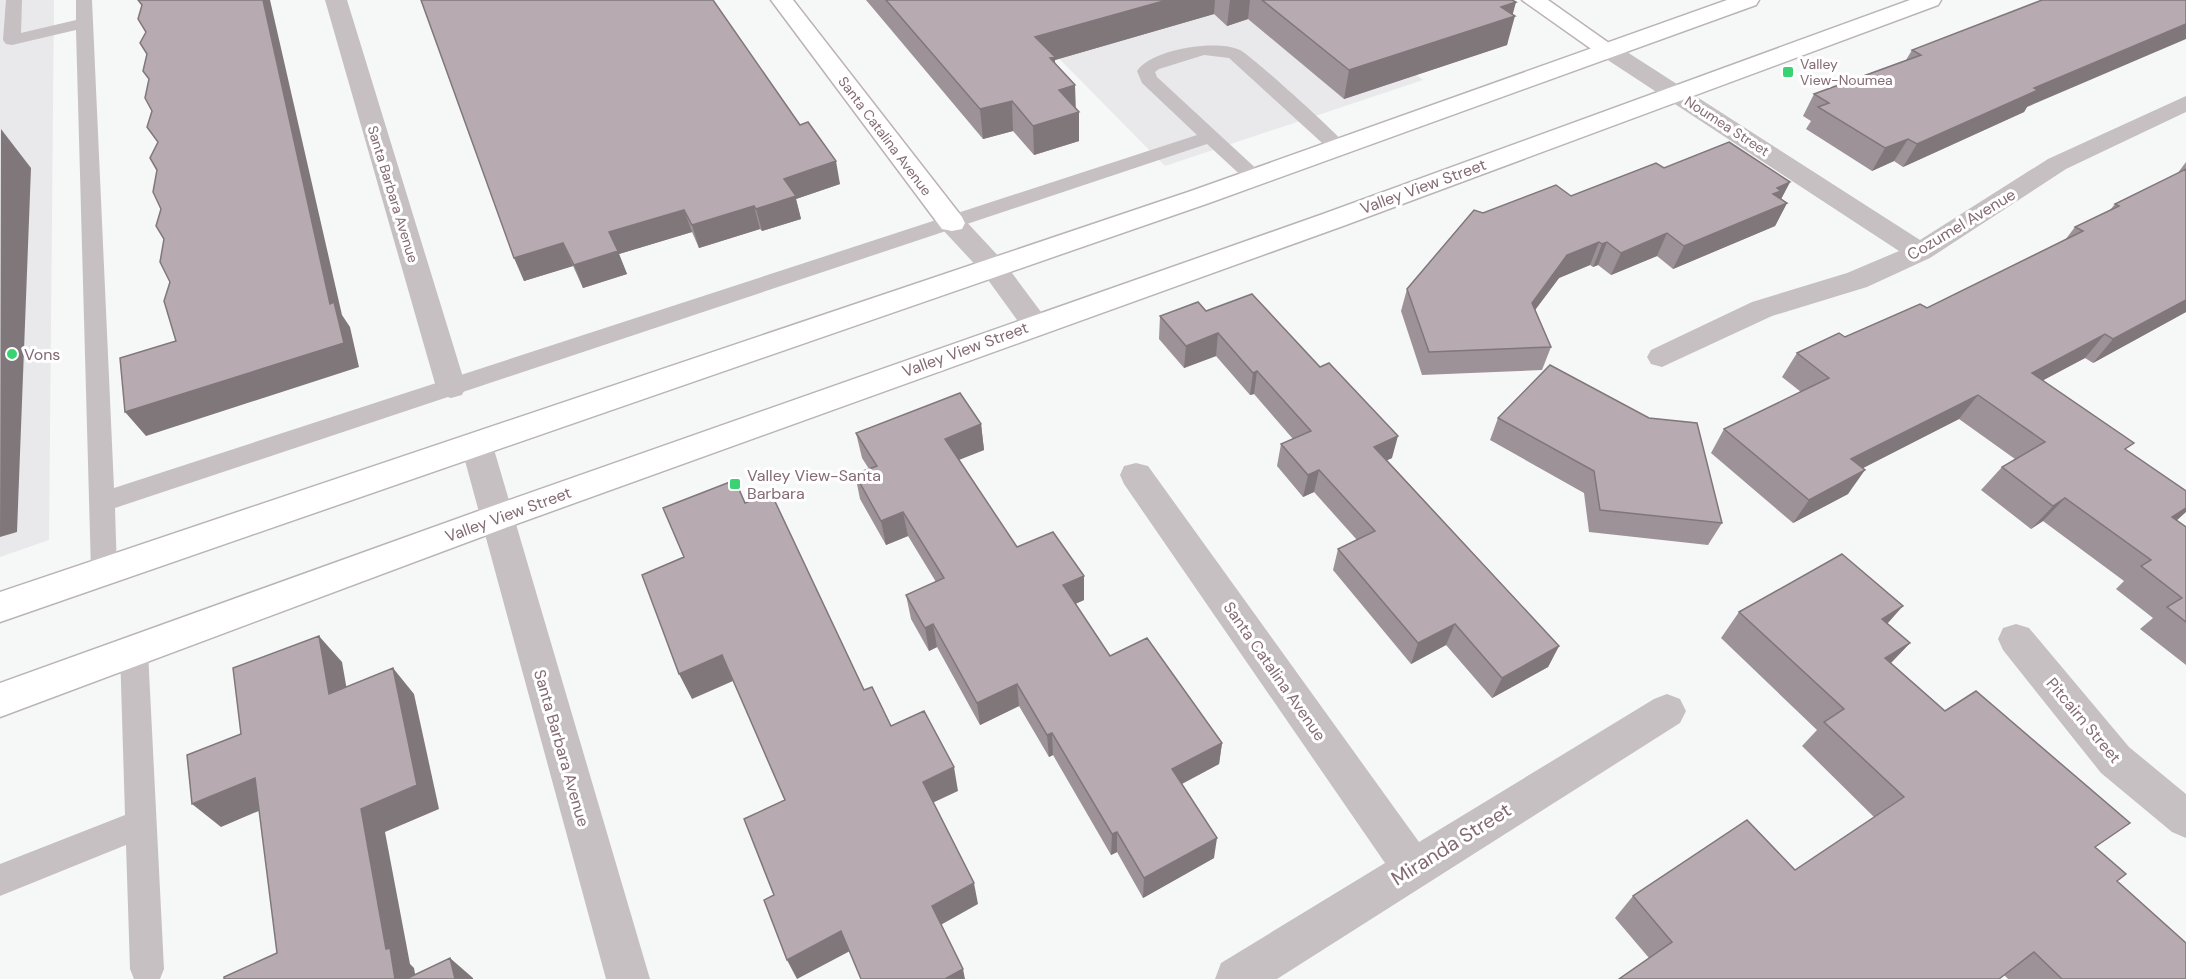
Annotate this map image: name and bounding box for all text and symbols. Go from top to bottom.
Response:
place label: Valley View-Noumea [1800,55,1893,89]
marker: Valley View-Noumea [1781,65,1795,79]
street label: Santa Catalina Avenue [834,73,936,199]
street label: Noumea Street [1681,92,1773,160]
street label: Santa Barbara Avenue [364,123,422,265]
street label: Valley View Street [1357,154,1489,219]
street label: Cozumel Avenue [1903,184,2019,265]
street label: Valley View Street [899,317,1031,382]
place label: Vons [24,344,60,365]
marker: Vons [5,347,19,361]
place label: Valley View-Santa Barbara [747,465,881,504]
marker: Valley View-Santa Barbara [728,477,742,491]
street label: Valley View Street [442,482,574,547]
street label: Santa Catalina Avenue [1219,598,1331,745]
street label: Santa Barbara Avenue [529,667,594,829]
street label: Pitcairn Street [2042,673,2126,768]
street label: Miranda Street [1386,797,1516,891]

